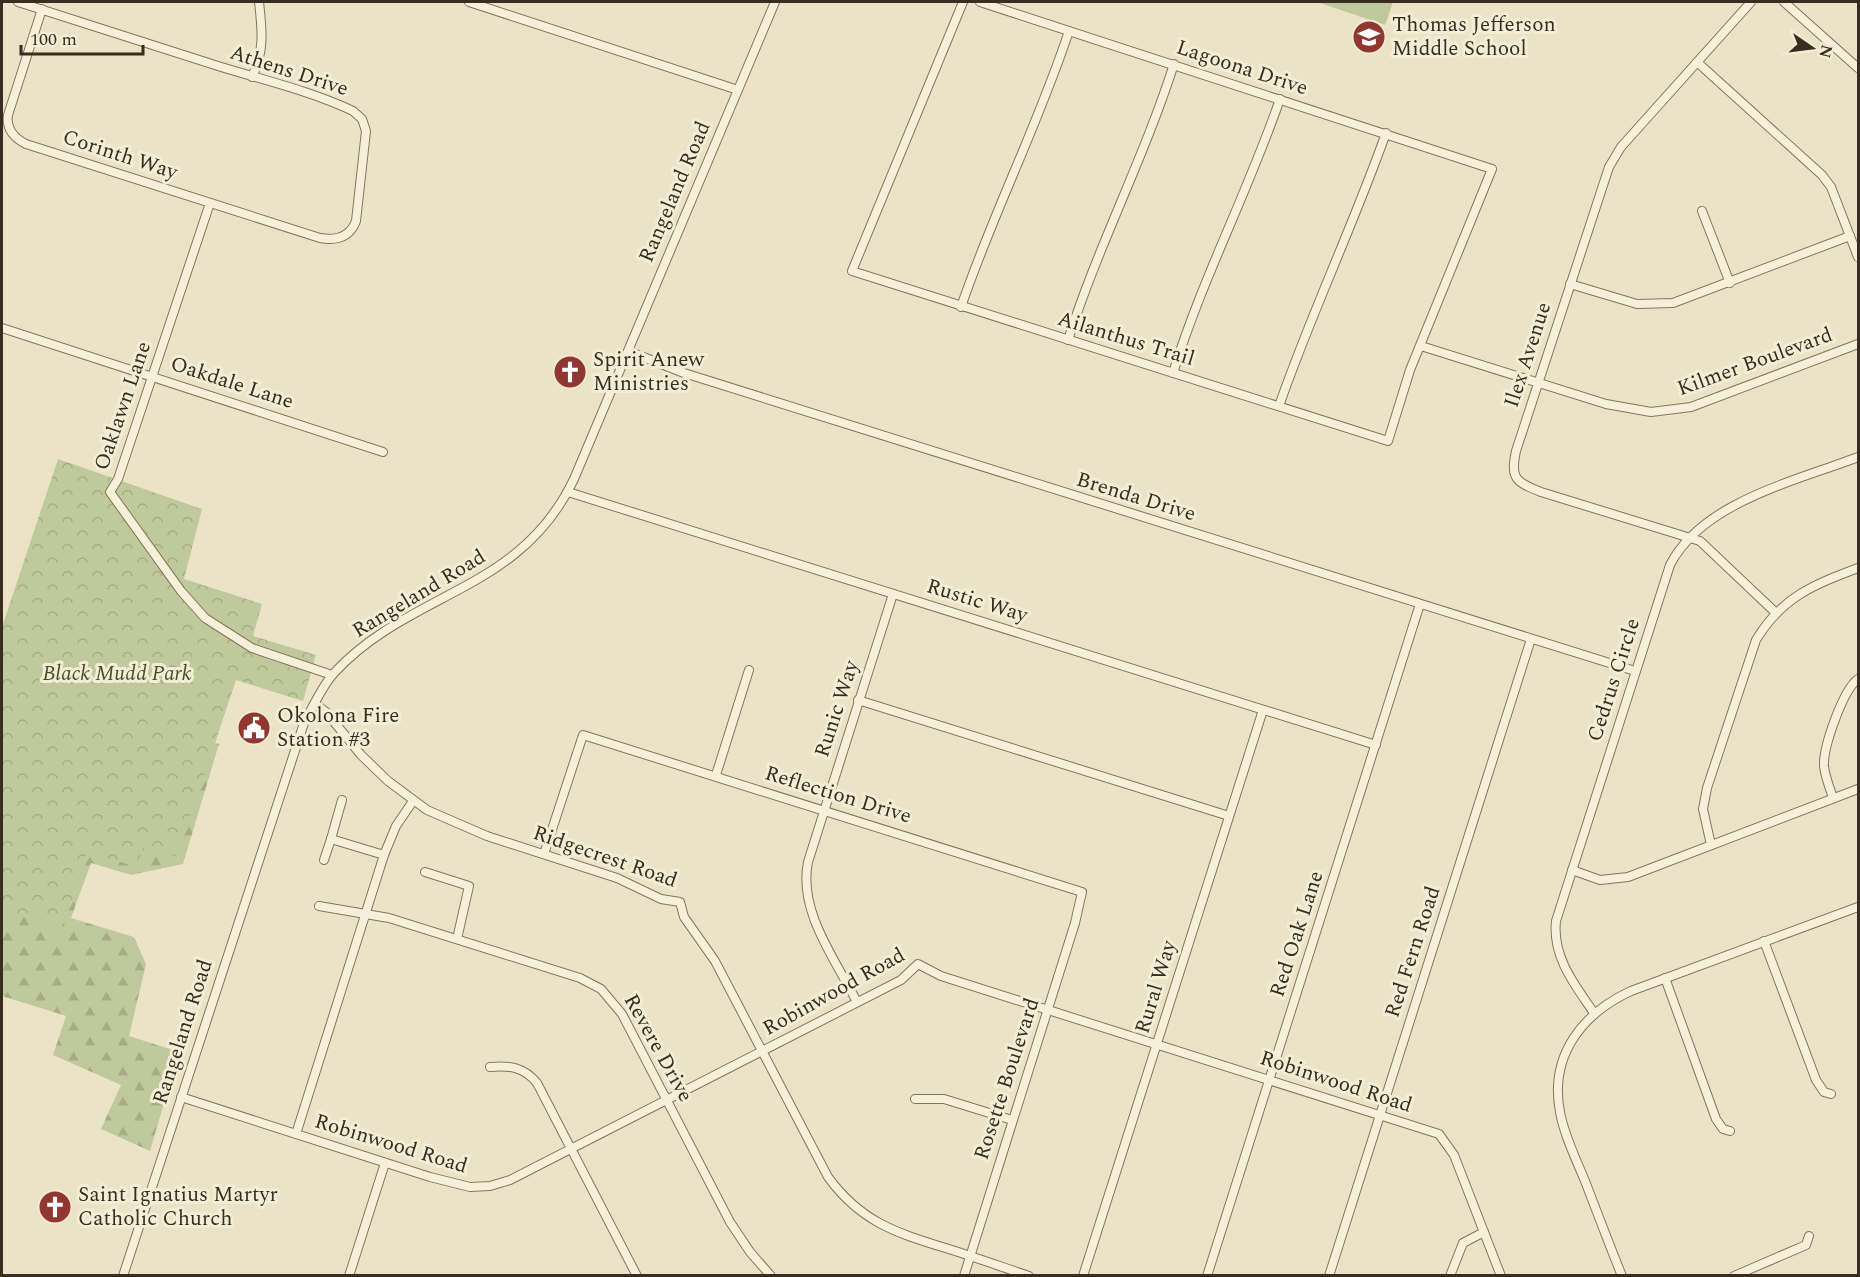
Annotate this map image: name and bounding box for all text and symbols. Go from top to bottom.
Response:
place label: Thomas Jefferson Middle School [1392,9,1556,65]
scale bar [21,18,142,56]
north arrow [1782,18,1842,78]
school or university icon: Thomas Jefferson Middle School [1351,19,1387,55]
text: 100 m [30,26,77,53]
street label: Lagoona Drive [1172,32,1312,104]
street label: Athens Drive [226,37,352,105]
text: N [1812,42,1839,61]
street label: Rangeland Road [631,116,719,268]
street label: Corinth Way [58,121,182,189]
street label: Ilex Avenue [1496,298,1560,412]
street label: Ailanthus Trail [1053,303,1199,375]
street label: Kilmer Boulevard [1673,319,1837,405]
street label: Oaklawn Lane [86,337,160,475]
place label: Spirit Anew Ministries [593,344,705,400]
street label: Oakdale Lane [166,348,298,418]
church icon: Spirit Anew Ministries [552,354,588,390]
street label: Brenda Drive [1072,464,1200,530]
street label: Rangeland Road [346,541,492,647]
street label: Rustic Way [922,570,1032,632]
street label: Cedrus Circle [1579,614,1649,746]
street label: Runic Way [806,656,868,762]
park label: Black Mudd Park [42,658,192,690]
place label: Okolona Fire Station #3 [277,700,400,756]
public building icon: Okolona Fire Station #3 [236,710,272,746]
street label: Reflection Drive [761,757,915,833]
street label: Ridgecrest Road [528,817,682,897]
street label: Red Oak Lane [1262,867,1332,1001]
street label: Red Fern Road [1377,882,1449,1022]
street label: Rural Way [1127,935,1186,1038]
street label: Robinwood Road [757,940,911,1044]
street label: Rangeland Road [144,955,222,1109]
street label: Revere Drive [615,988,701,1108]
street label: Rosette Boulevard [966,994,1048,1164]
street label: Robinwood Road [1256,1042,1416,1122]
street label: Robinwood Road [311,1106,471,1182]
place label: Saint Ignatius Martyr Catholic Church [78,1179,278,1235]
church icon: Saint Ignatius Martyr Catholic Church [37,1189,73,1225]

